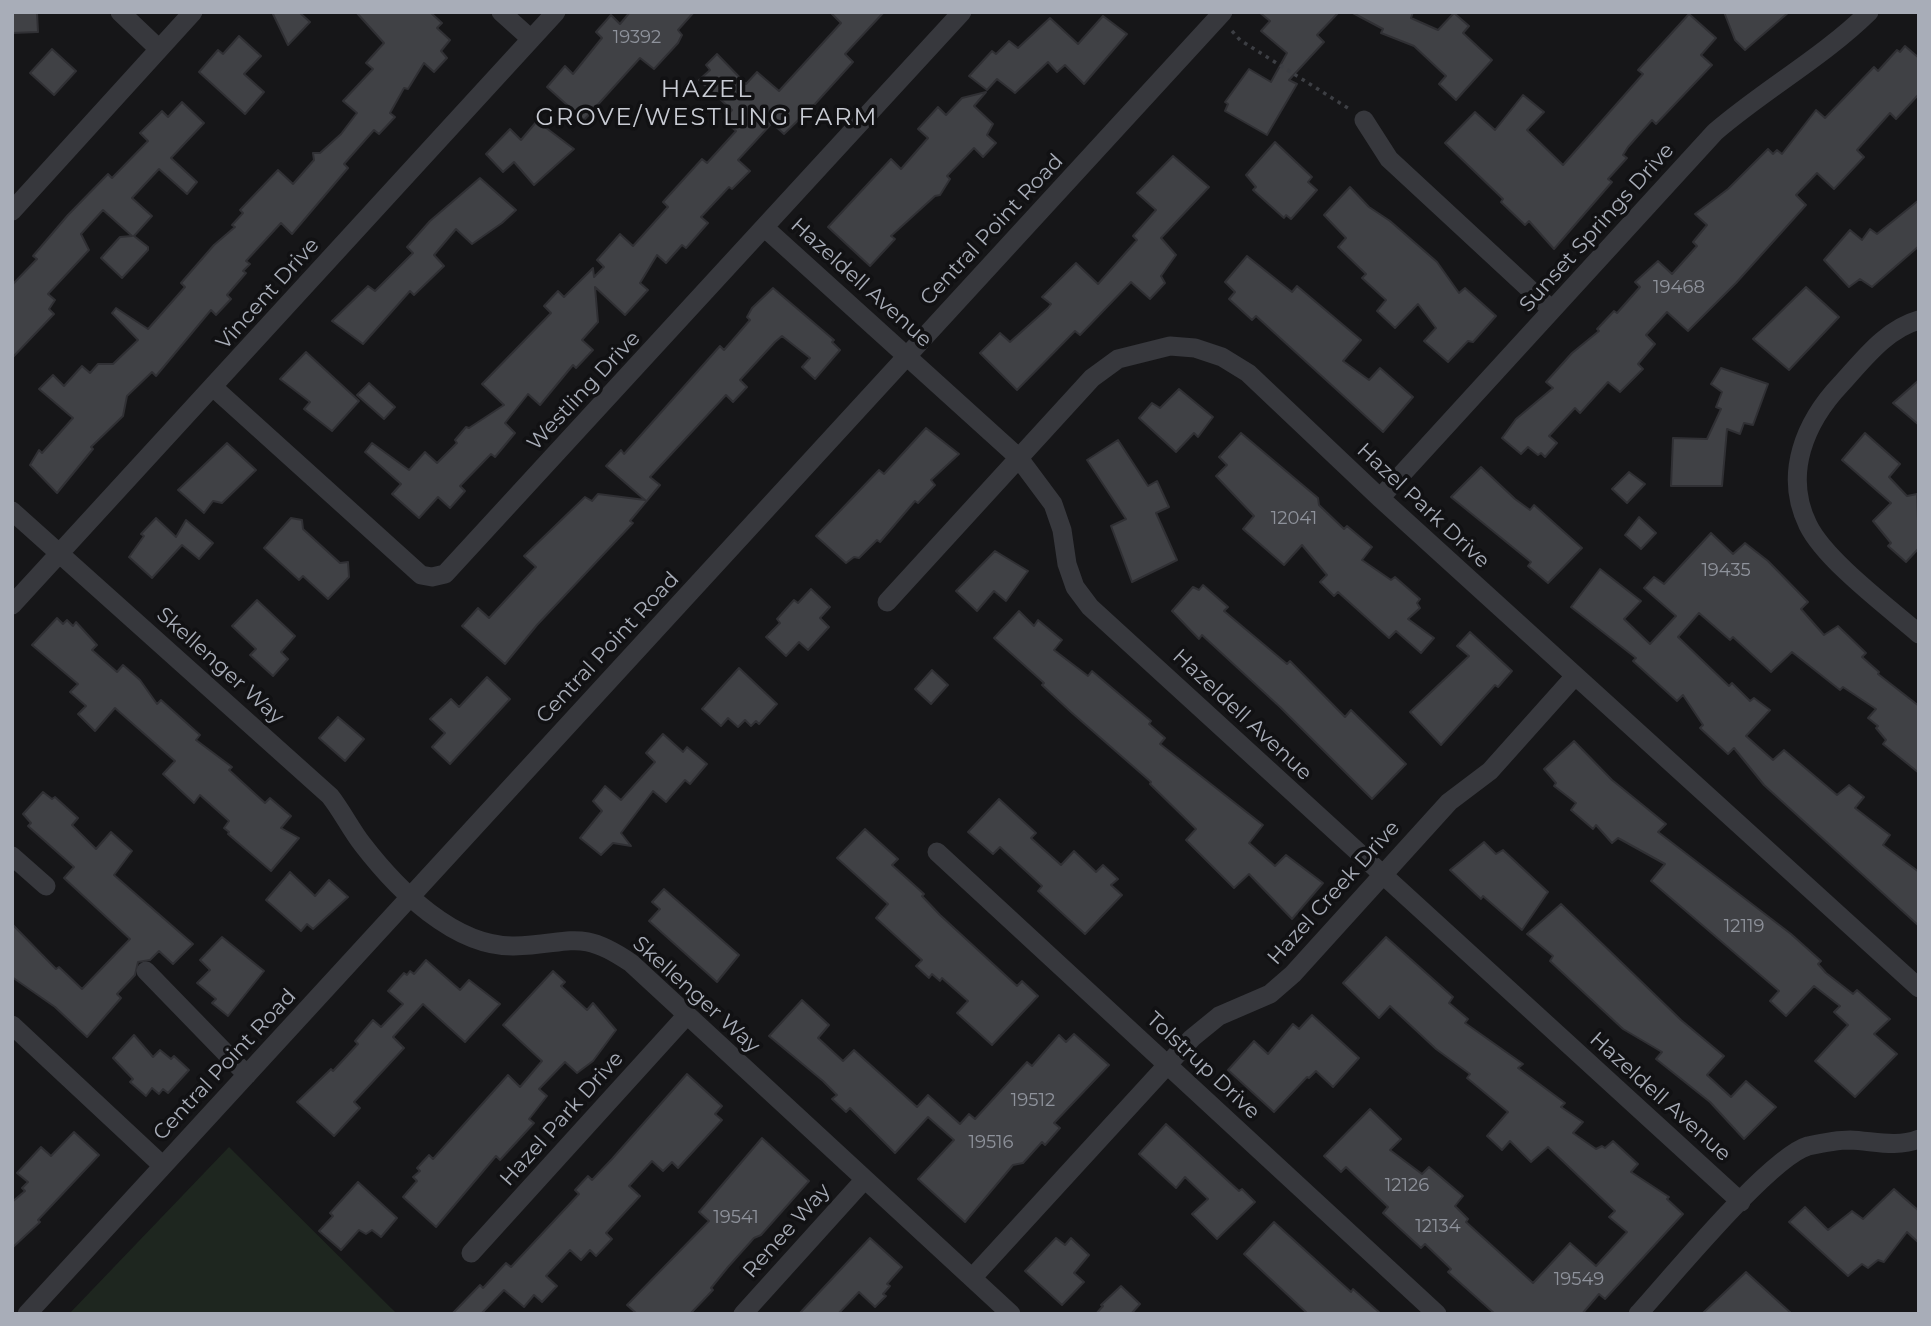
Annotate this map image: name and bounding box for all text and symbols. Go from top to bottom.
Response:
house number: 19392 [613,27,661,49]
district label: HAZEL GROVE/WESTLING FARM [538,76,876,132]
street label: Sunset Springs Drive [1515,138,1679,318]
street label: Central Point Road [915,149,1069,311]
street label: Hazeldell Avenue [785,213,937,353]
street label: Vincent Drive [211,233,325,355]
house number: 19468 [1653,277,1705,299]
street label: Westling Drive [522,326,646,456]
street label: Hazel Park Drive [1351,438,1495,574]
house number: 12041 [1271,508,1317,530]
house number: 19435 [1701,560,1751,582]
street label: Central Point Road [531,567,685,729]
street label: Skellenger Way [151,602,289,730]
street label: Hazeldell Avenue [1167,644,1317,786]
street label: Hazel Creek Drive [1263,816,1405,970]
house number: 12119 [1724,916,1764,938]
street label: Skellenger Way [627,931,765,1059]
street label: Central Point Road [148,984,302,1146]
street label: Tolstrup Drive [1141,1007,1265,1125]
street label: Hazeldell Avenue [1584,1027,1736,1167]
street label: Hazel Park Drive [495,1047,629,1191]
house number: 19512 [1011,1090,1055,1112]
house number: 19516 [968,1132,1014,1154]
house number: 12126 [1385,1175,1429,1197]
street label: Renee Way [738,1179,836,1283]
house number: 19541 [713,1207,759,1229]
house number: 12134 [1415,1216,1461,1238]
house number: 19549 [1554,1269,1604,1291]

